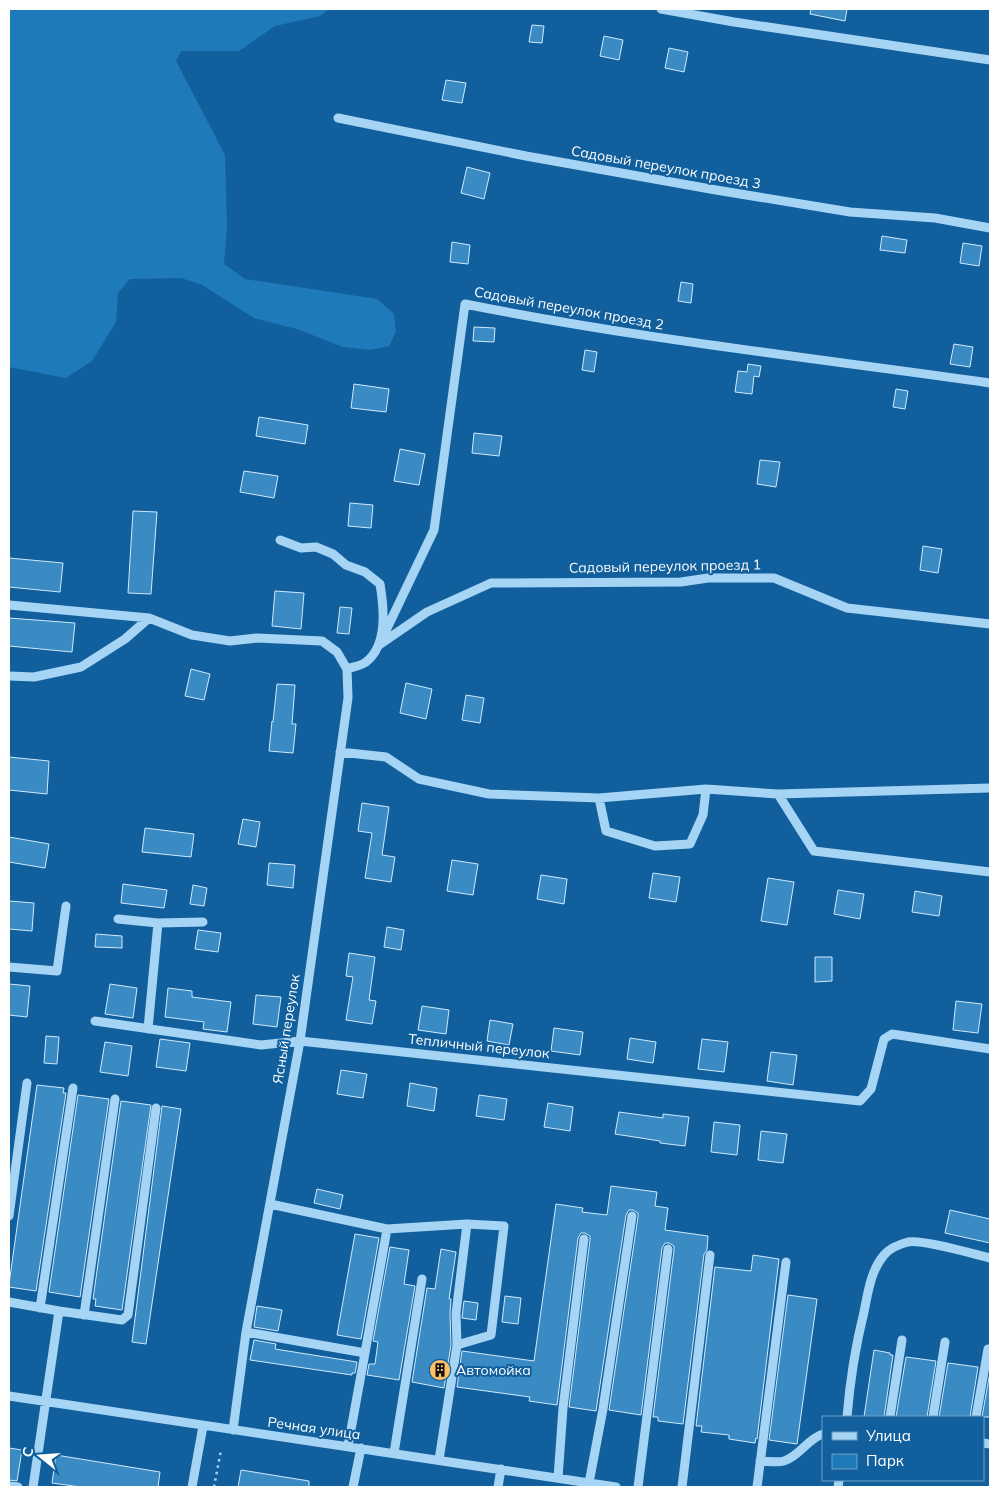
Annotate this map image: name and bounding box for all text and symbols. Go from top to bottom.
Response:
street label: Садовый переулок проезд 3 [570,141,762,193]
street label: Садовый переулок проезд 2 [473,282,665,334]
street label: Садовый переулок проезд 1 [569,555,761,577]
street label: Ясный переулок [268,972,304,1085]
street label: Тепличный переулок [407,1030,551,1062]
building icon: Автомойка [428,1358,452,1382]
place label: Автомойка [456,1361,531,1379]
street label: Речная улица [266,1413,362,1443]
legend [822,1416,984,1481]
text: Улица [865,1426,911,1445]
north arrow [15,1431,65,1481]
text: С [18,1445,38,1459]
text: Парк [866,1451,905,1470]

